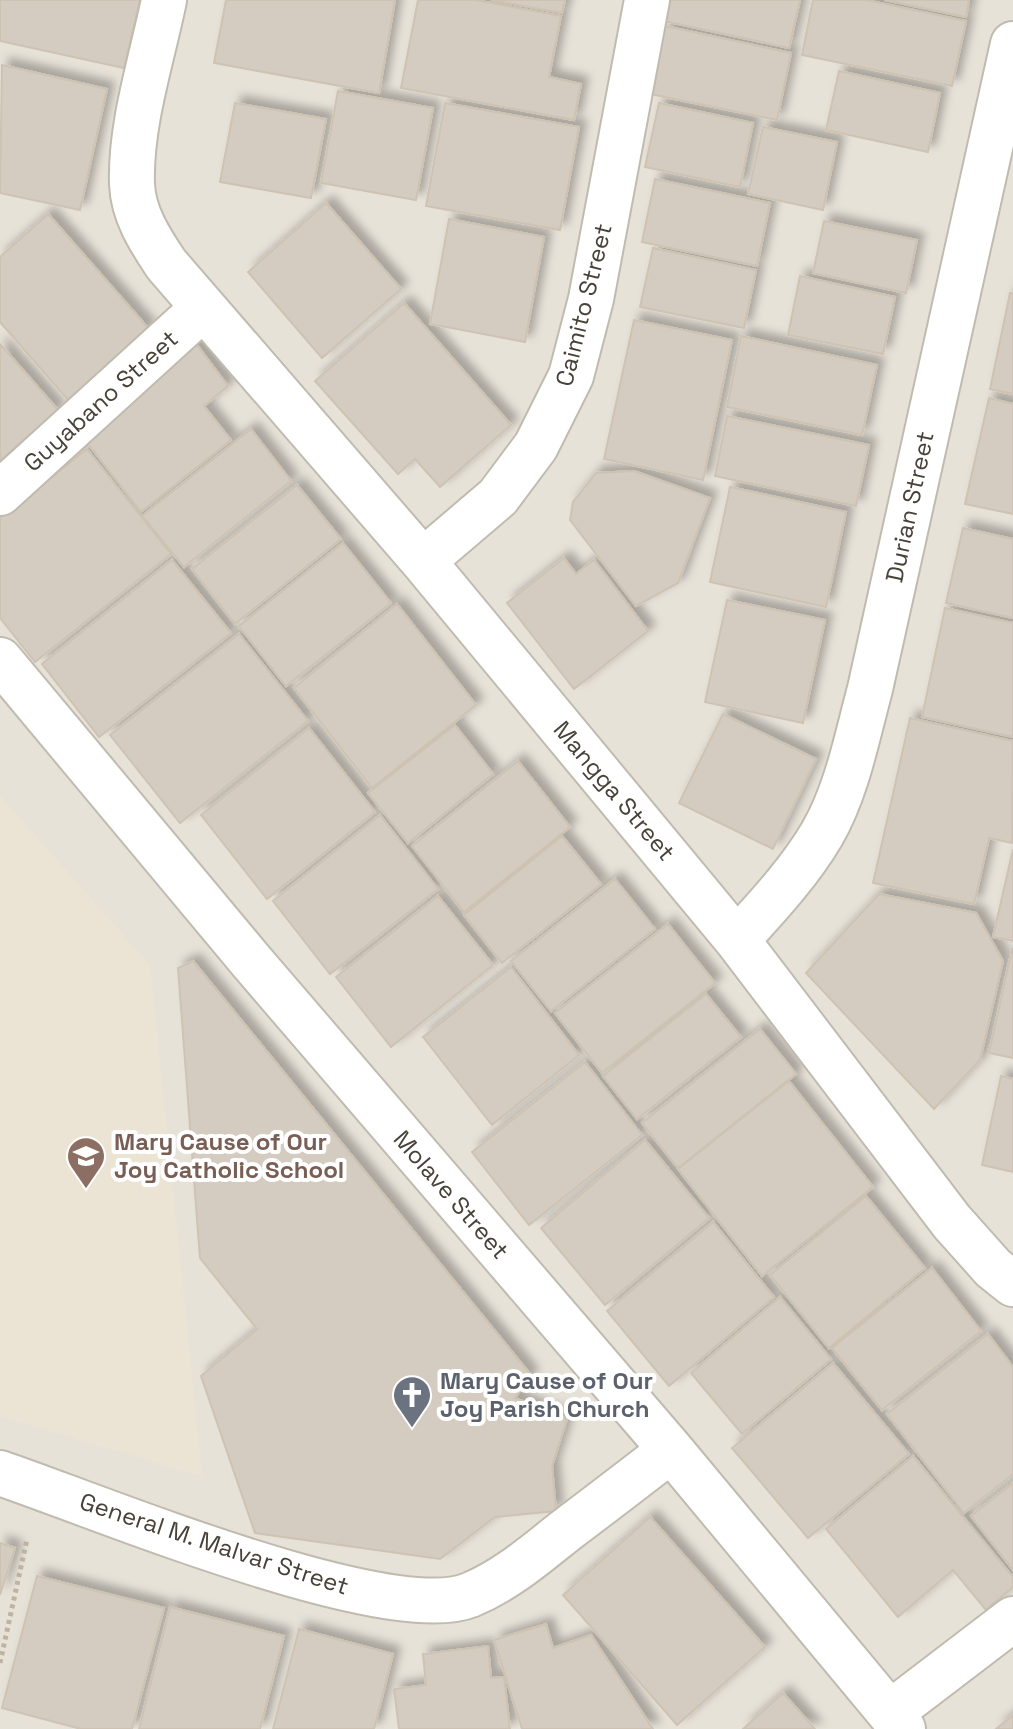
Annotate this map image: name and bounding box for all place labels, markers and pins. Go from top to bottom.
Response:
place label: Mary Cause of Our Joy Catholic School [114,1126,344,1185]
school or university icon: Mary Cause of Our Joy Catholic School [65,1135,107,1190]
place label: Mary Cause of Our Joy Parish Church [440,1365,653,1424]
church icon: Mary Cause of Our Joy Parish Church [391,1374,433,1429]

